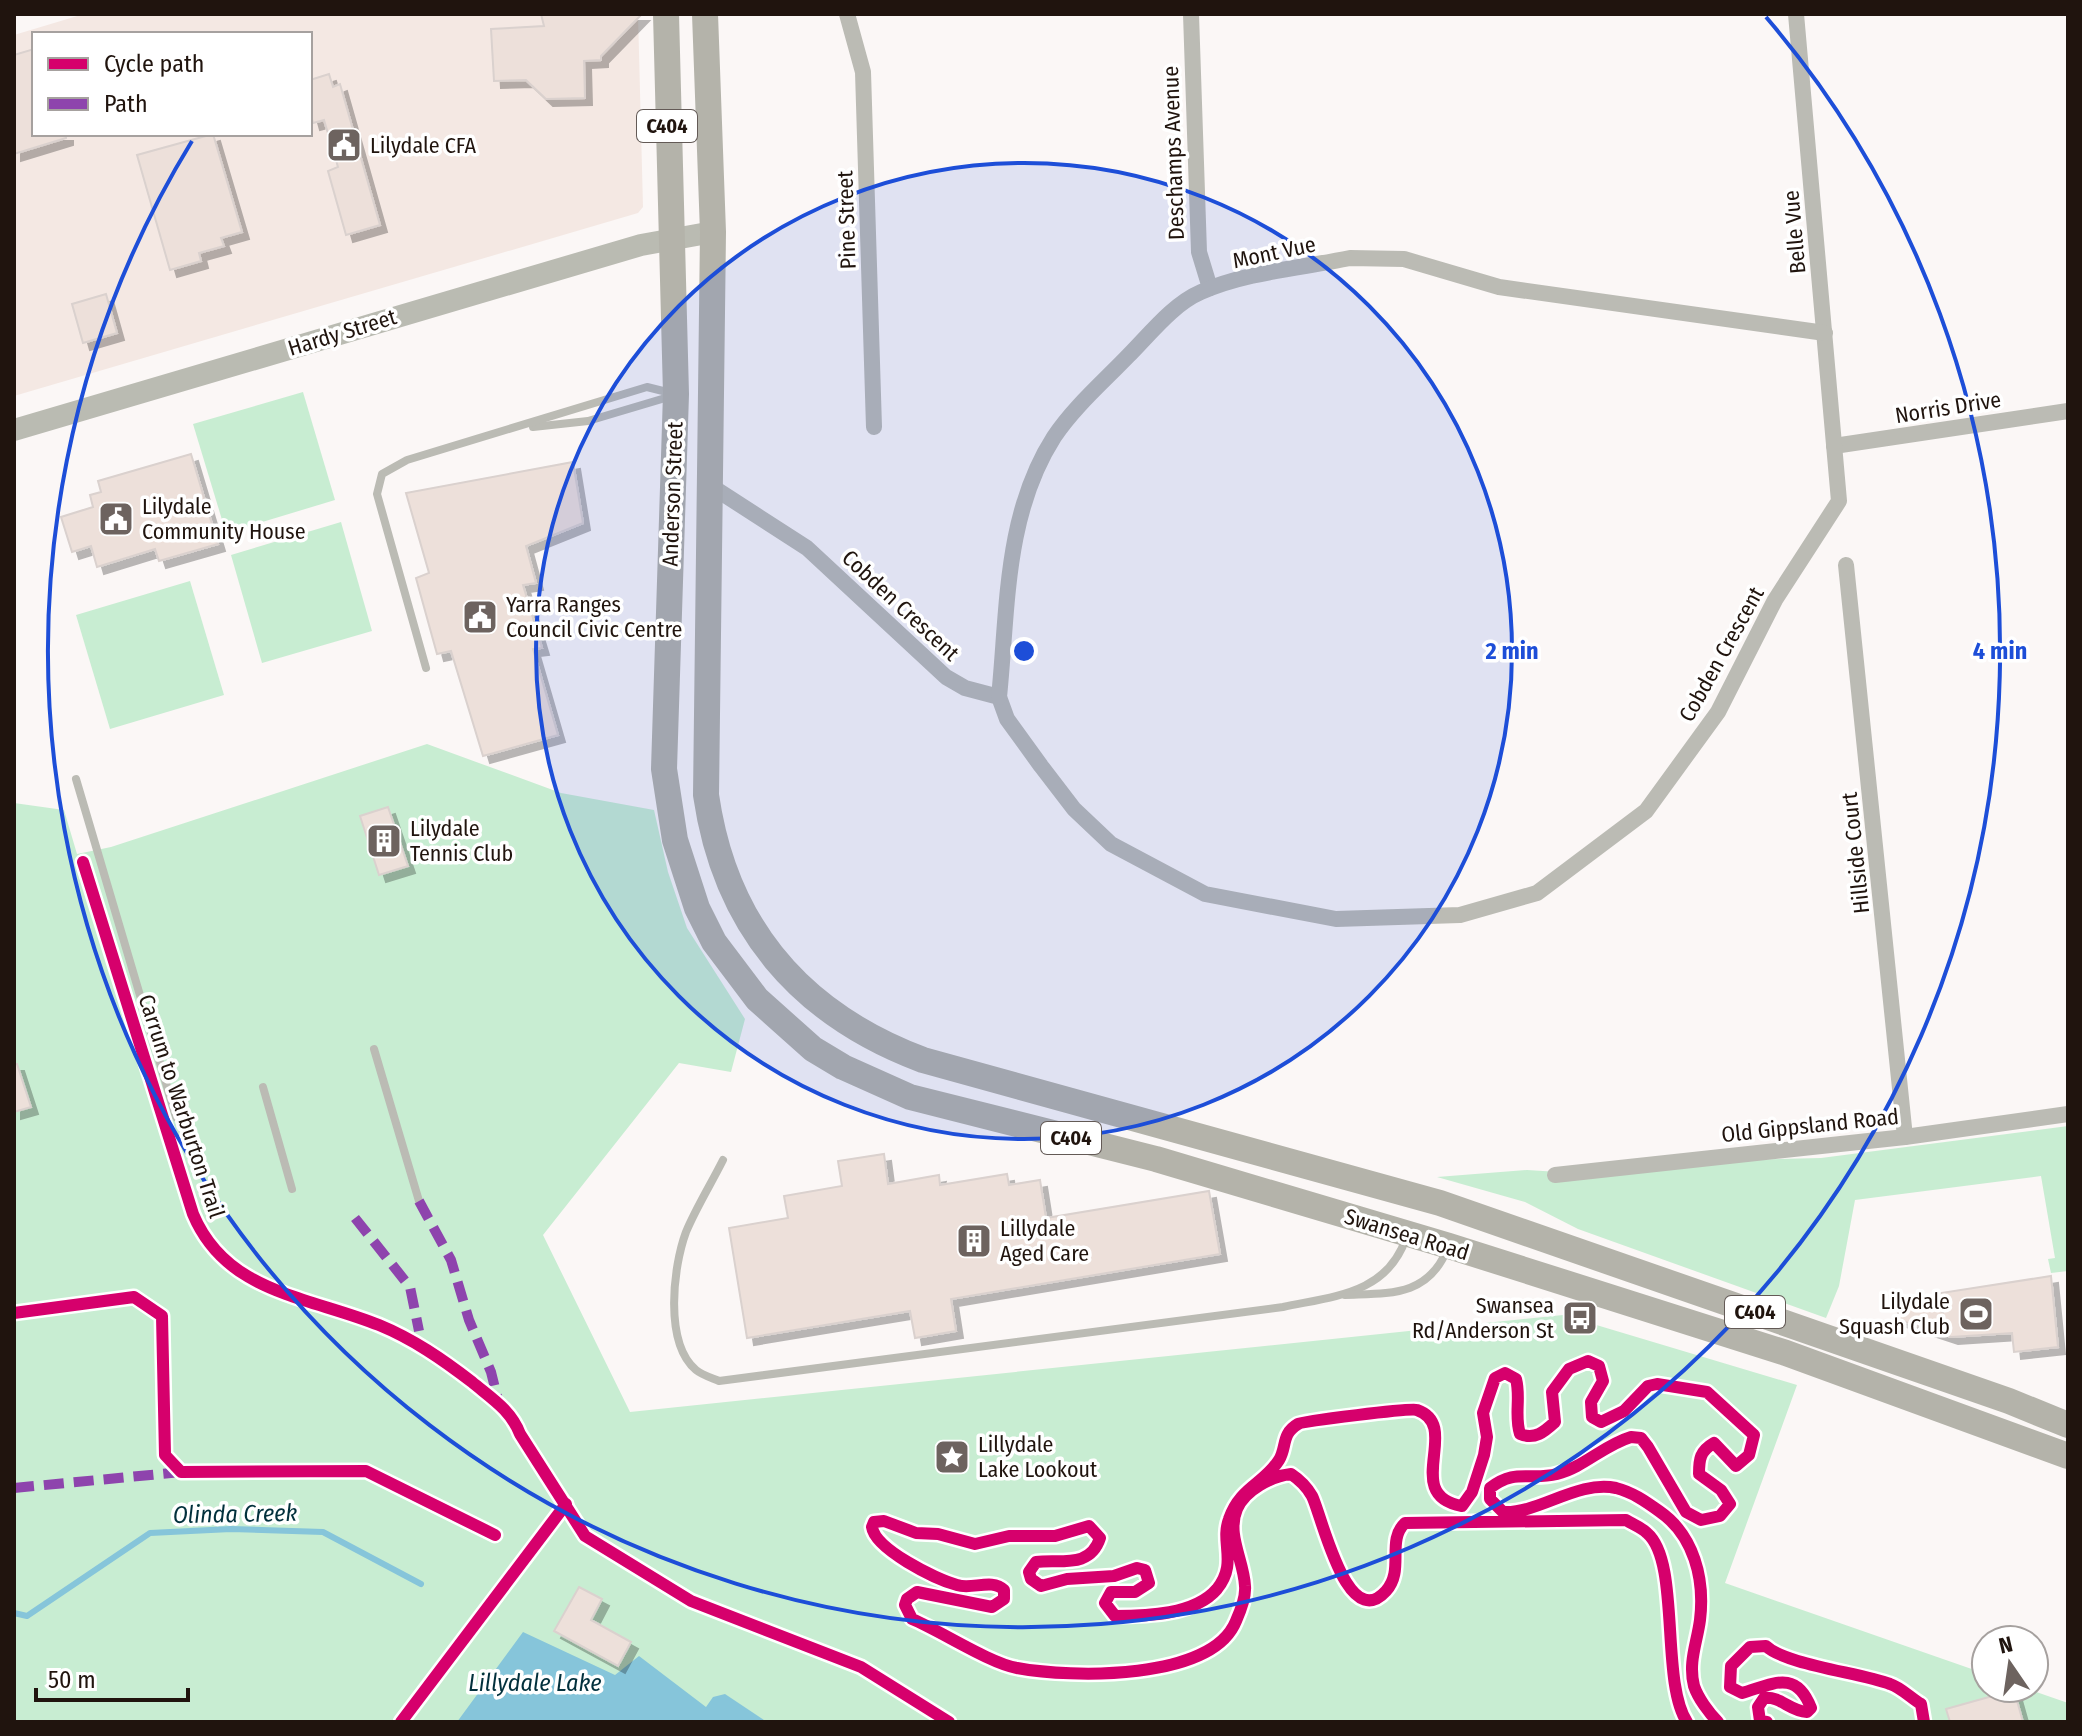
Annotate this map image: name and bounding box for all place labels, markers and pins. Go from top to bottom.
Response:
public building icon: Lilydale CFA [325,126,363,164]
place label: Lilydale CFA [370,132,476,159]
place label: Lilydale Community House [142,493,306,545]
public building icon: Lilydale Community House [97,500,135,538]
place label: Yarra Ranges Council Civic Centre [506,591,682,643]
public building icon: Yarra Ranges Council Civic Centre [461,598,499,636]
centre of rings [1010,637,1038,665]
place label: Lilydale Tennis Club [410,815,513,867]
building icon: Lilydale Tennis Club [365,822,403,860]
place label: Lillydale Aged Care [1000,1215,1089,1267]
building icon: Lillydale Aged Care [955,1222,993,1260]
place label: Lilydale Squash Club [1839,1288,1950,1340]
place label: Swansea Rd/Anderson St [1412,1292,1555,1344]
sports icon: Lilydale Squash Club [1957,1295,1995,1333]
bus stop icon: Swansea Rd/Anderson St [1561,1299,1599,1337]
place label: Lillydale Lake Lookout [978,1431,1098,1483]
place icon: Lillydale Lake Lookout [933,1438,971,1476]

